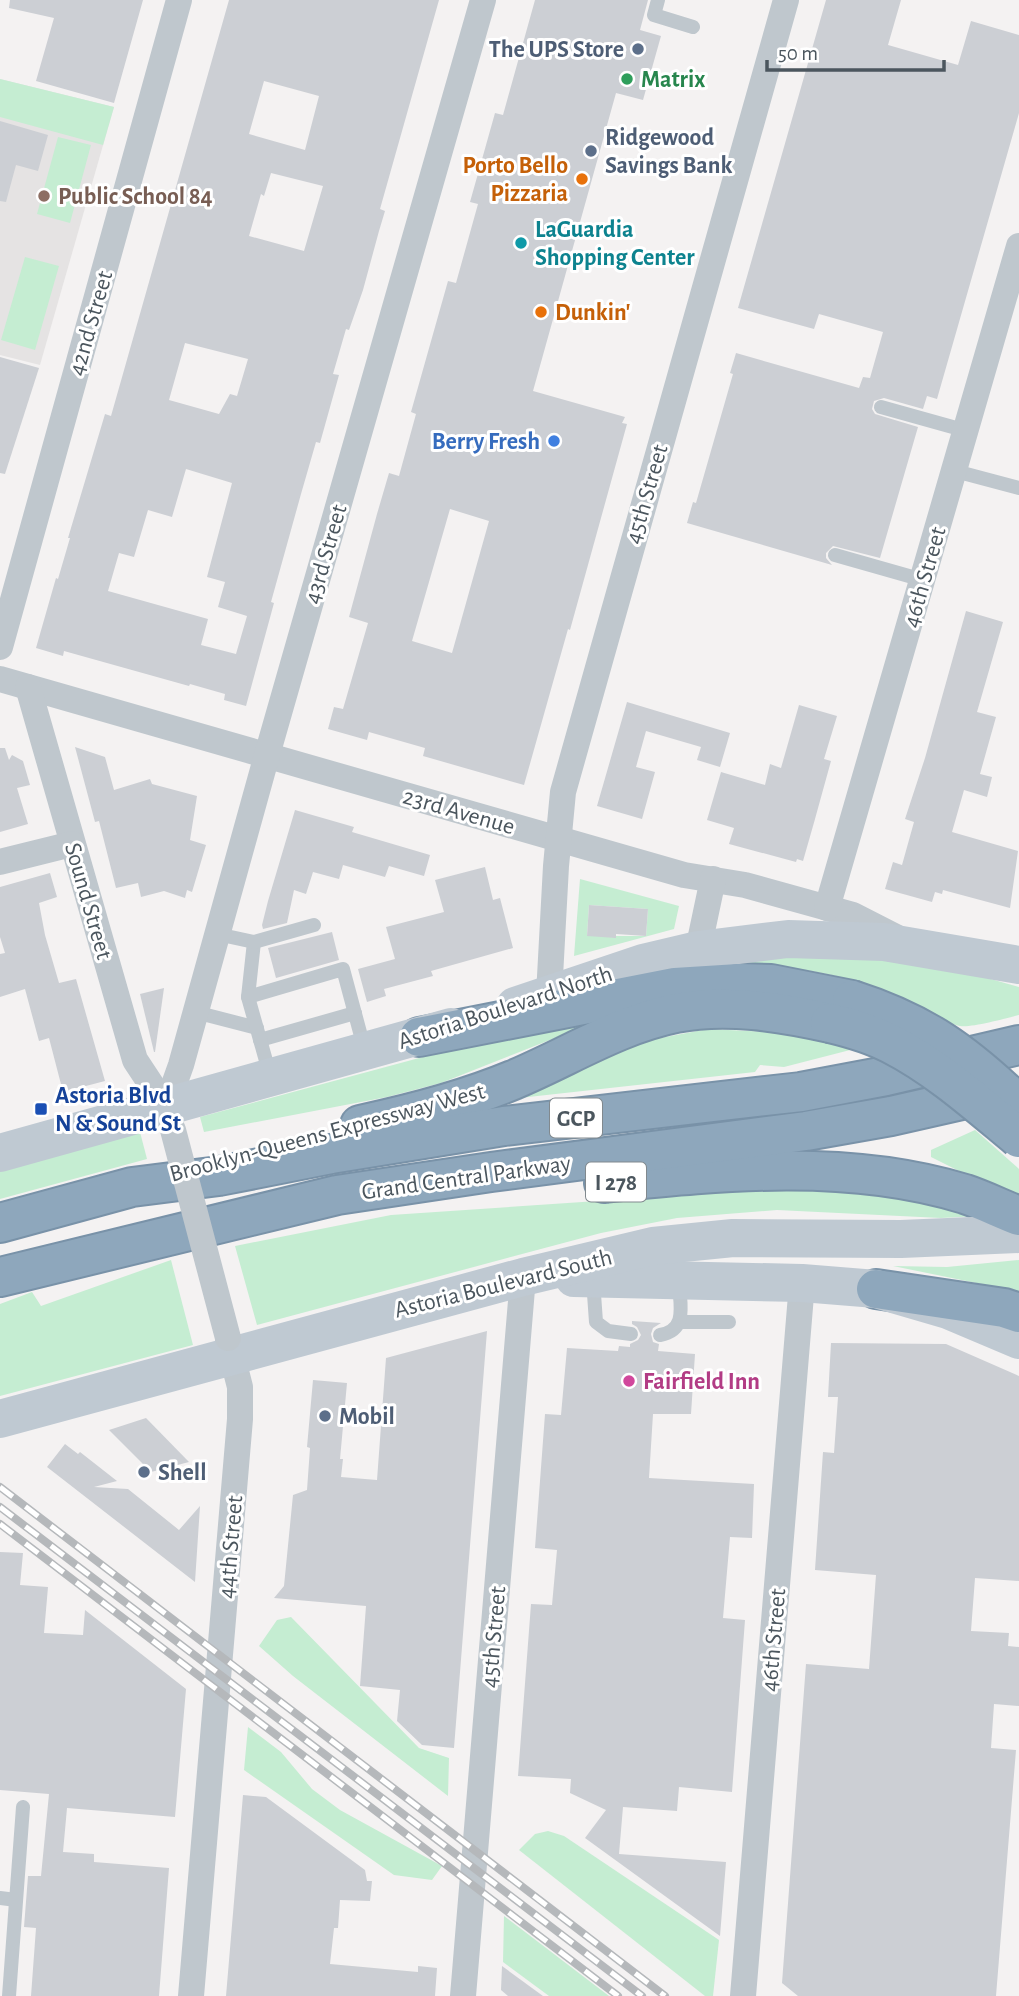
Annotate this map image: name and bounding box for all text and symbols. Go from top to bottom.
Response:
scale bar [767,28,944,72]
place label: The UPS Store [489,38,624,62]
marker: The UPS Store [630,41,646,57]
text: 50 m [778,43,818,64]
place label: Matrix [641,68,705,92]
marker: Matrix [619,71,635,87]
place label: Ridgewood Savings Bank [605,126,732,178]
marker: Ridgewood Savings Bank [583,143,599,159]
place label: Porto Bello Pizzaria [462,154,568,206]
marker: Porto Bello Pizzaria [574,171,590,187]
place label: Public School 84 [58,185,213,209]
marker: Public School 84 [36,188,52,204]
place label: LaGuardia Shopping Center [535,218,695,270]
marker: LaGuardia Shopping Center [513,235,529,251]
street label: 42nd Street [65,268,117,378]
place label: Dunkin' [555,301,630,325]
marker: Dunkin' [533,304,549,320]
place label: Berry Fresh [432,430,540,454]
marker: Berry Fresh [546,433,562,449]
street label: 45th Street [621,442,673,547]
street label: 43rd Street [300,502,352,607]
street label: 46th Street [899,524,951,630]
street label: 23rd Avenue [400,785,517,839]
street label: Sound Street [60,840,116,963]
street label: Astoria Boulevard North [395,962,616,1054]
street label: Brooklyn-Queens Expressway West [167,1079,488,1187]
place label: Astoria Blvd N & Sound St [55,1084,181,1136]
road number: GCP [550,1098,602,1138]
marker: Astoria Blvd N & Sound St [33,1101,49,1117]
street label: Grand Central Parkway [360,1151,572,1205]
road number: I 278 [586,1162,646,1202]
street label: Astoria Boulevard South [392,1245,615,1323]
place label: Fairfield Inn [643,1370,760,1394]
marker: Fairfield Inn [621,1373,637,1389]
place label: Mobil [339,1405,395,1429]
marker: Mobil [317,1408,333,1424]
place label: Shell [158,1461,206,1485]
marker: Shell [136,1464,152,1480]
street label: 44th Street [215,1494,247,1600]
street label: 45th Street [478,1585,510,1689]
street label: 46th Street [758,1587,790,1693]

